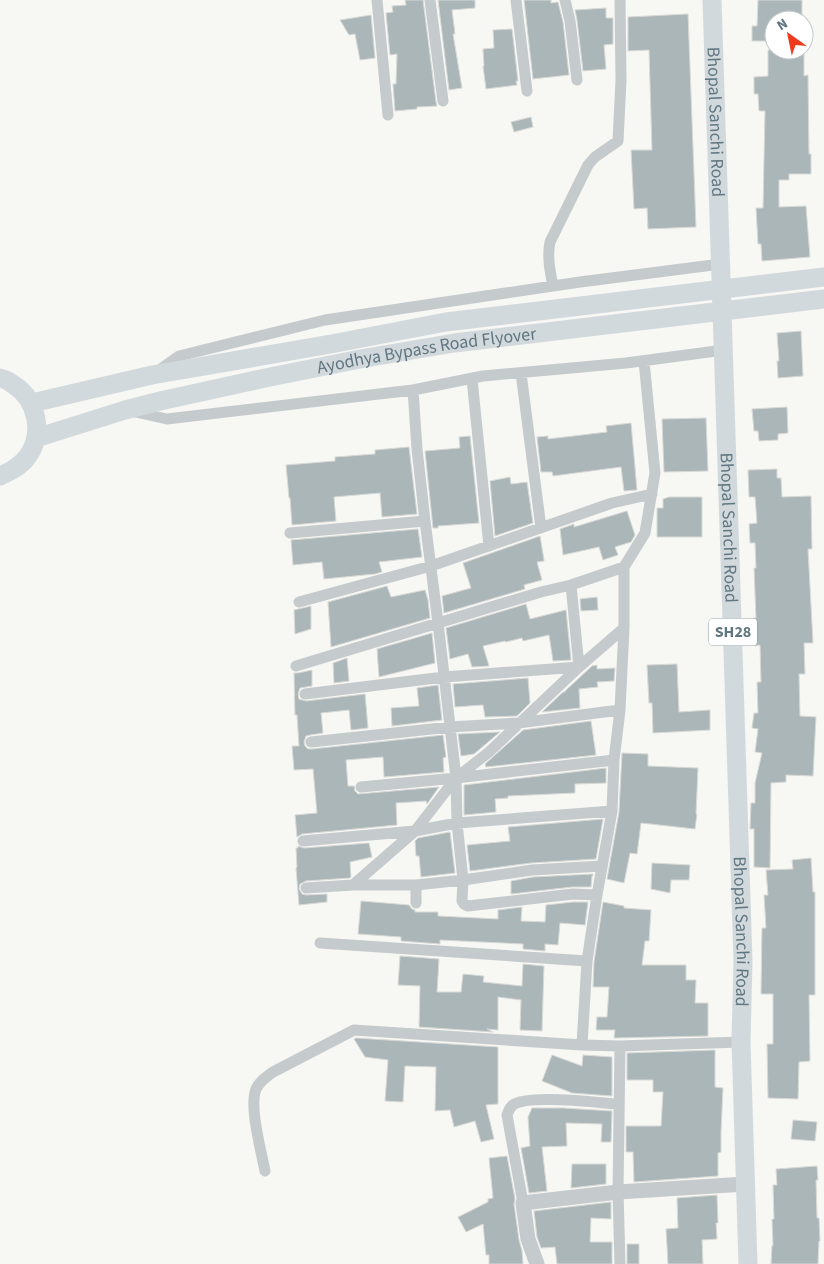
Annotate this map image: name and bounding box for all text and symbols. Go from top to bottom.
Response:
north arrow [764,10,814,60]
text: N [773,14,792,36]
street label: Bhopal Sanchi Road [701,46,731,198]
street label: Ayodhya Bypass Road Flyover [315,321,538,380]
street label: Bhopal Sanchi Road [714,452,744,603]
road number: SH28 [709,618,757,646]
street label: Bhopal Sanchi Road [727,856,756,1007]

